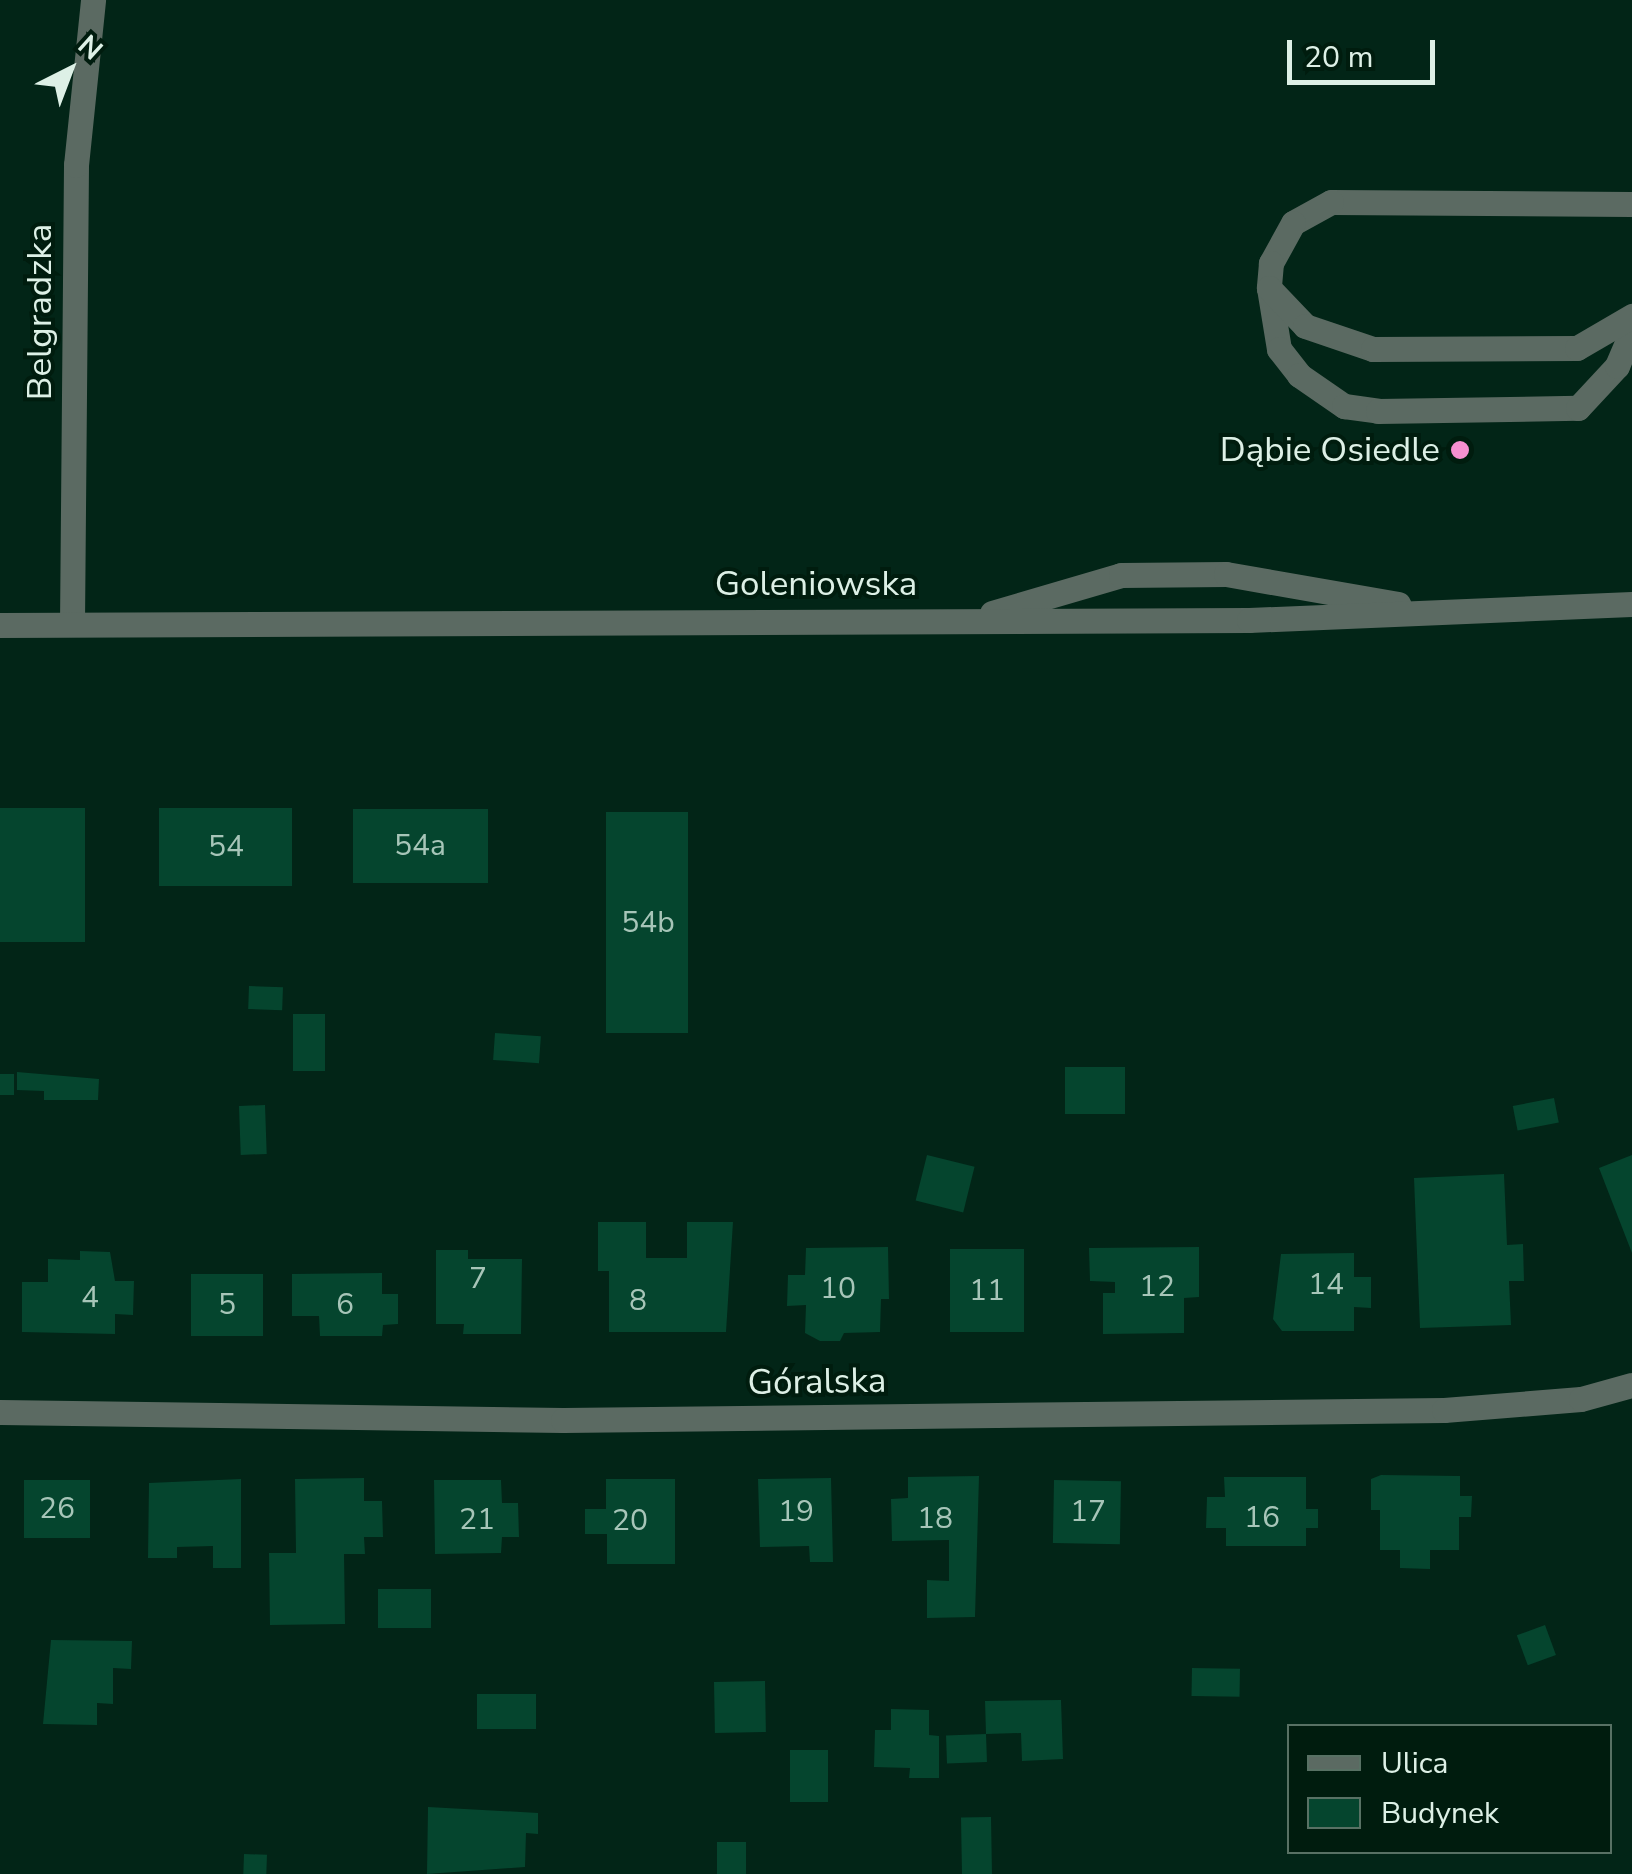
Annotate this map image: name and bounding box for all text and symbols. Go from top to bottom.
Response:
north arrow [20,20,120,120]
scale bar [1292,20,1440,82]
text: N [70,27,111,69]
text: 20 m [1304,37,1373,78]
street label: Belgradzka [19,224,61,400]
place label: Dąbie Osiedle [1220,429,1440,471]
marker: Dąbie Osiedle [1449,439,1471,461]
street label: Goleniowska [715,563,917,605]
house number: 54a [394,828,446,864]
house number: 54 [208,829,244,865]
house number: 54b [621,905,675,941]
house number: 7 [469,1261,487,1297]
house number: 14 [1308,1267,1344,1303]
house number: 12 [1139,1269,1175,1305]
house number: 10 [820,1271,856,1307]
house number: 11 [969,1273,1005,1309]
house number: 4 [81,1280,99,1316]
house number: 8 [629,1283,647,1319]
house number: 5 [218,1287,236,1323]
house number: 6 [336,1287,354,1323]
street label: Góralska [747,1360,887,1404]
house number: 26 [39,1491,75,1527]
house number: 19 [778,1494,814,1530]
house number: 17 [1070,1494,1106,1530]
house number: 16 [1244,1500,1280,1536]
house number: 18 [917,1501,953,1537]
house number: 21 [459,1502,495,1538]
house number: 20 [612,1503,648,1539]
legend [1287,1724,1612,1854]
text: Ulica [1381,1743,1448,1784]
text: Budynek [1381,1793,1499,1834]

